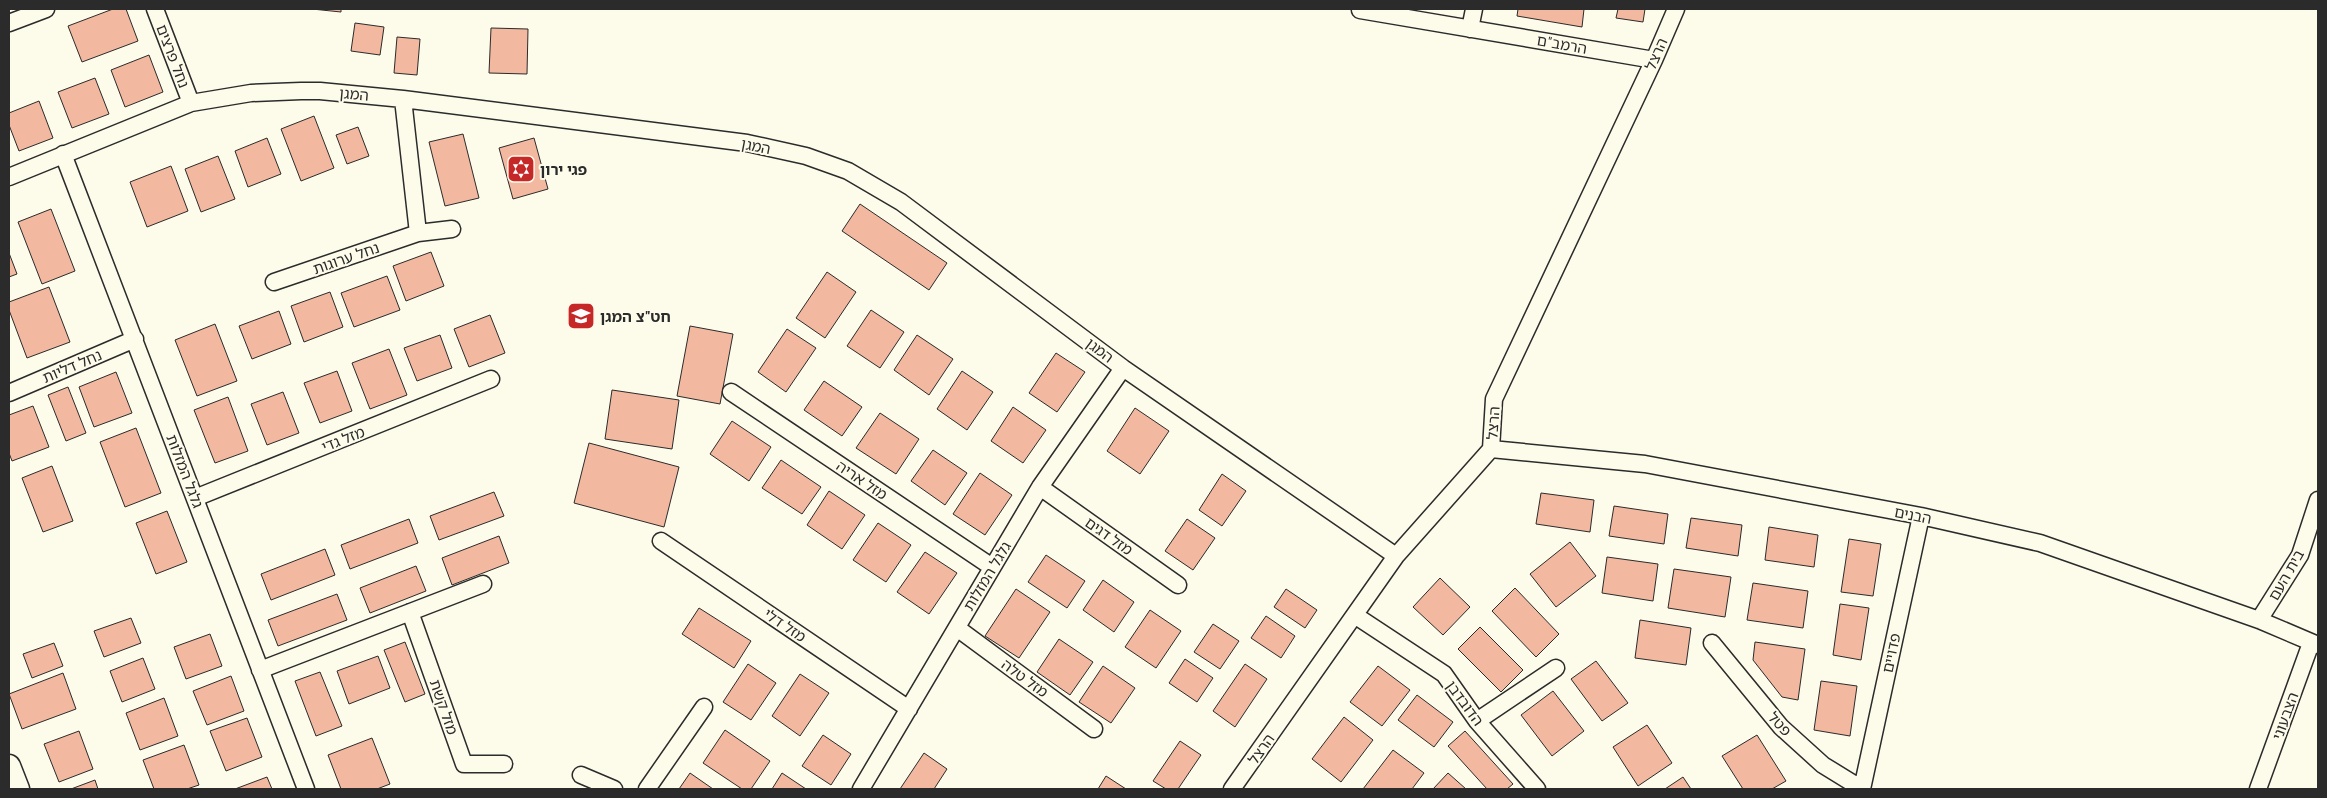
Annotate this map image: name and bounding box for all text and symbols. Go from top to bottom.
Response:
street label: נחל פרצים [152,22,194,90]
street label: הרמב"ם [1535,30,1589,58]
street label: הרצל [1641,35,1671,73]
street label: המגן [338,83,370,105]
street label: המגן [740,134,772,158]
synagogue icon: פגי ירון [506,154,536,184]
place label: פגי ירון [540,160,587,179]
street label: נחל ערוגות [310,238,382,278]
school or university icon: חט"צ המגן [566,301,596,331]
place label: חט"צ המגן [600,307,671,326]
street label: המגן [1082,333,1118,367]
street label: נחל דליות [39,345,105,387]
street label: הרצל [1482,406,1504,440]
street label: מזל גדי [319,422,367,456]
street label: גלגל המזלות [162,432,208,511]
street label: מזל אריה [833,456,891,504]
street label: הבנים [1893,502,1933,528]
street label: מזל דגים [1081,513,1137,559]
street label: גלגל המזלות [959,538,1015,614]
street label: בית העם [2264,546,2308,604]
street label: מזל דלי [760,604,810,646]
street label: פדויים [1878,631,1904,675]
street label: מזל טלה [998,655,1052,701]
street label: מזל קשת [426,677,462,737]
street label: הדובדבן [1442,677,1488,729]
street label: הצבעוני [2268,690,2302,742]
street label: פטל [1764,708,1796,740]
street label: הרצל [1244,730,1278,768]

